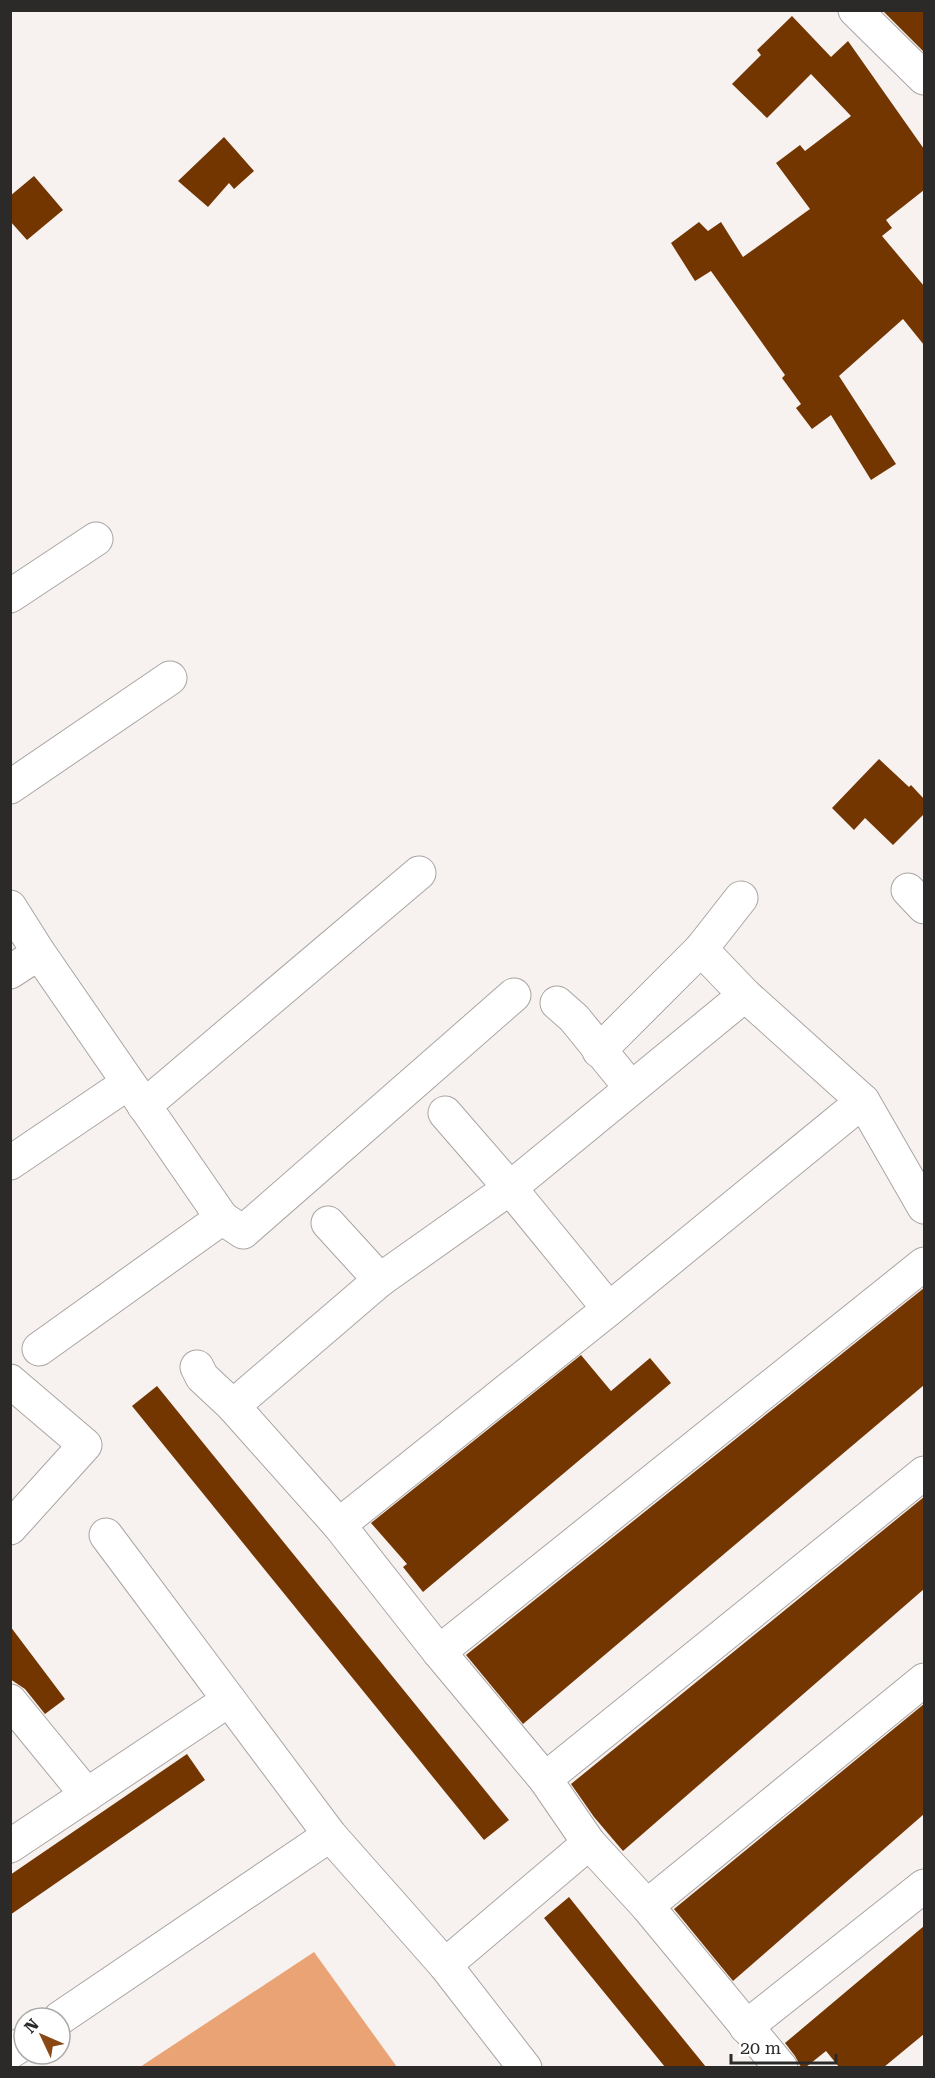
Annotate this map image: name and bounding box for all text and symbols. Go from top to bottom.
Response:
north arrow [12,2006,72,2066]
text: N [20,2015,43,2037]
scale bar [731,2027,836,2065]
text: 20 m [740,2037,781,2058]

